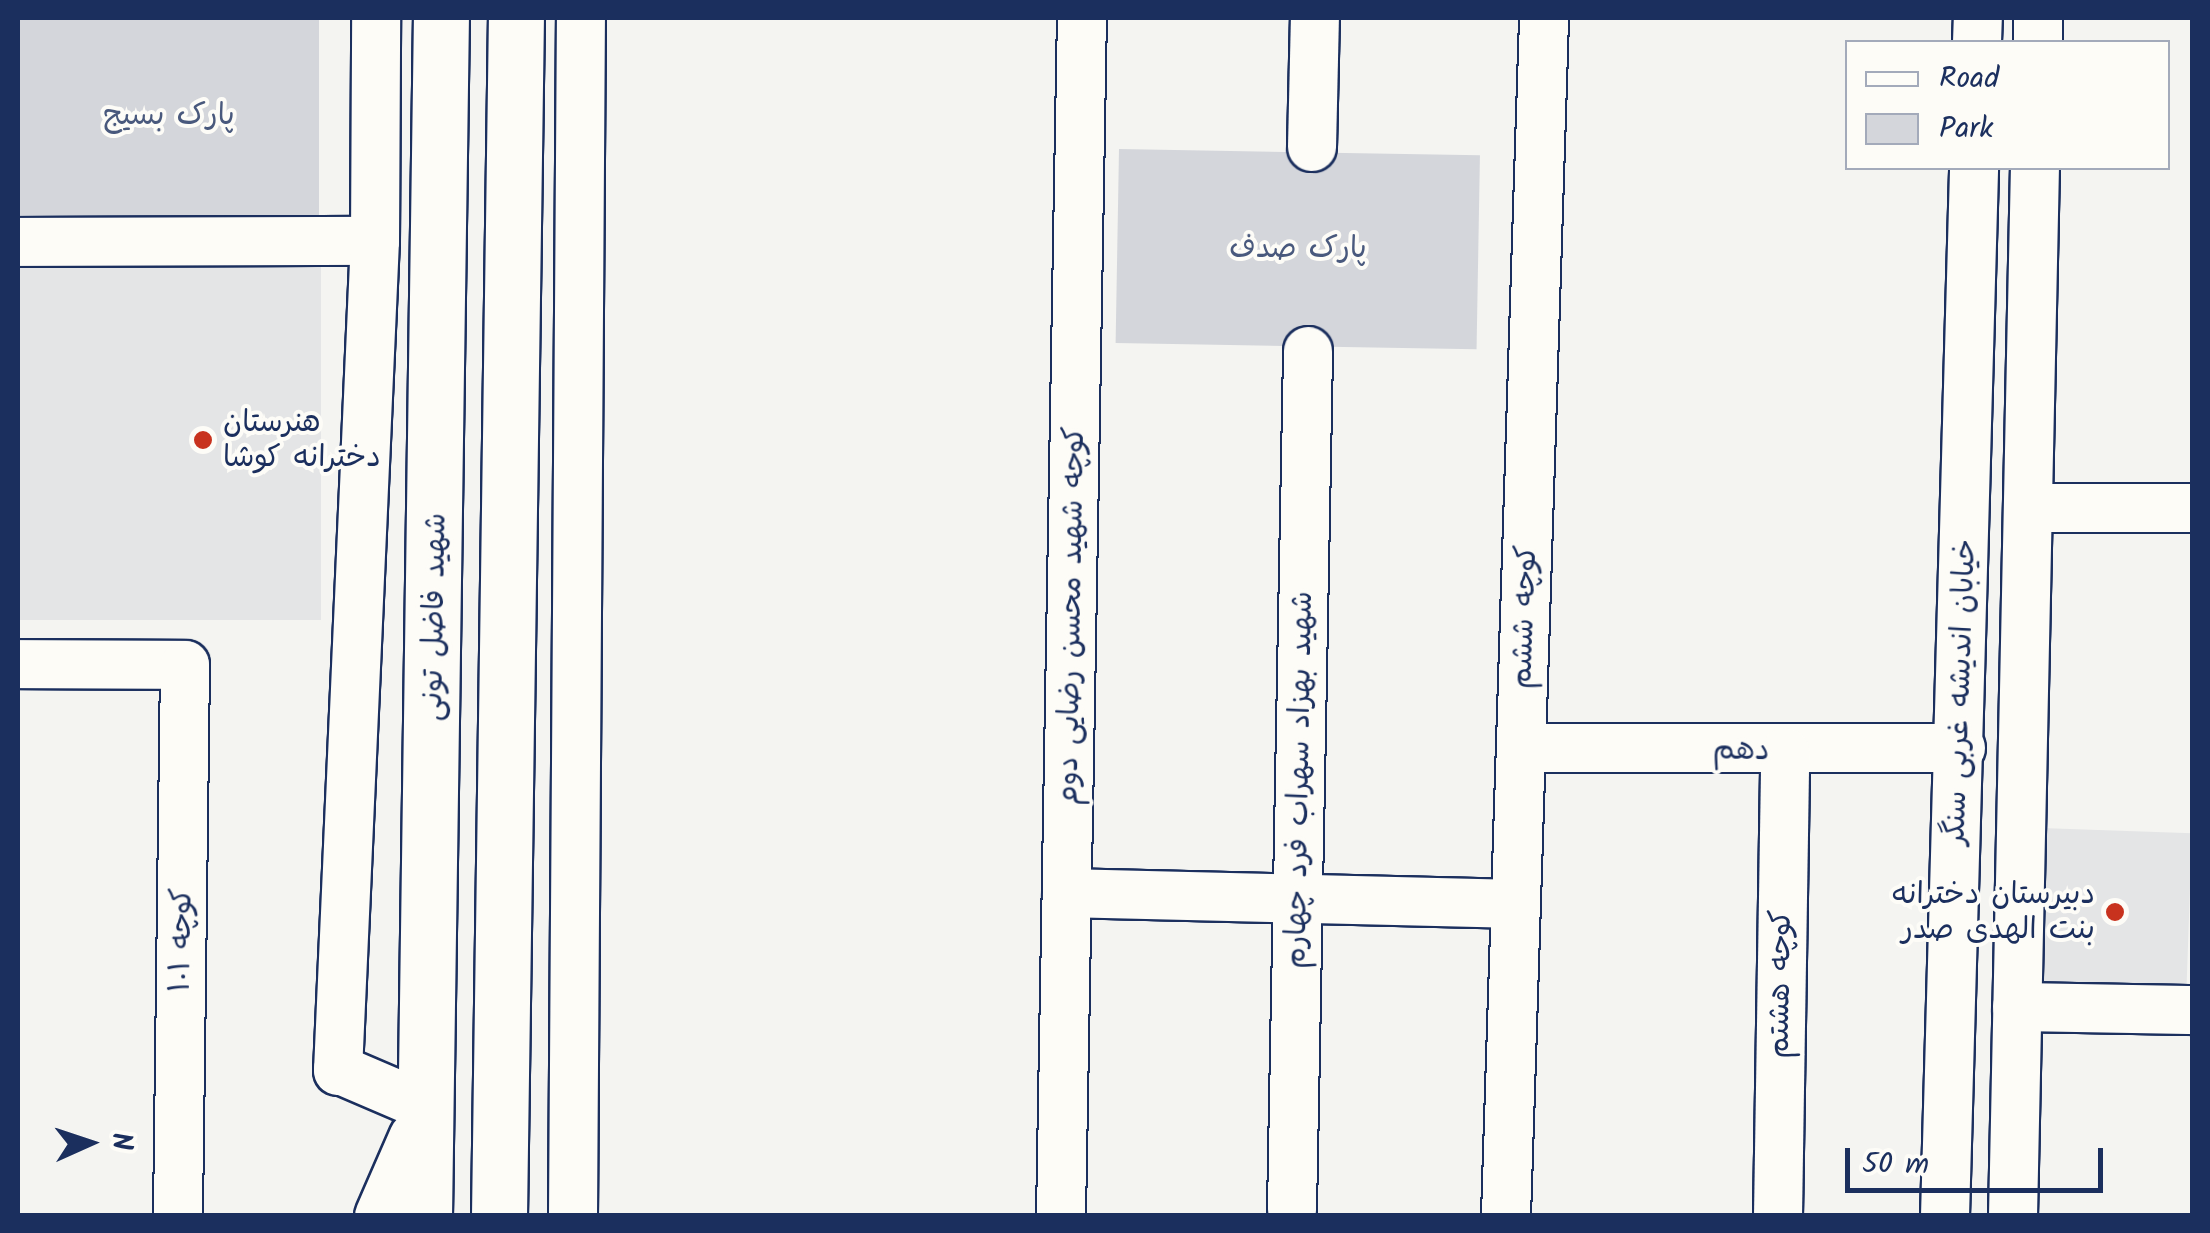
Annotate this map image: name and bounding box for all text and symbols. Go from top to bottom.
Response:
legend [1845,40,2170,170]
text: Road [1939,55,1999,103]
park label: پارک بسیج [103,98,235,134]
text: Park [1939,105,1993,153]
park label: پارک صدف [1229,231,1367,267]
place label: هنرستان دخترانه کوشا [223,405,381,476]
street label: کوچه شهید محسن رضایی دوم [1051,426,1093,806]
marker: هنرستان دخترانه کوشا [192,429,214,451]
street label: شهید فاضل تونی [415,512,455,722]
street label: خیابان اندیشه غربی سنگر [1938,538,1984,846]
street label: کوچه ششم [1504,544,1546,690]
street label: شهید بهزاد سهراب فرد چهارم [1279,591,1321,969]
street label: دهم [1712,733,1770,769]
place label: دبیرستان دخترانه بنت الهدی صدر [1891,877,2095,948]
street label: ۱۰۱ کوچه [163,887,201,993]
marker: دبیرستان دخترانه بنت الهدی صدر [2104,901,2126,923]
street label: کوچه هشتم [1762,909,1800,1059]
north arrow [40,1093,140,1193]
scale bar [1850,1128,2108,1190]
text: N [98,1131,143,1151]
text: 50 m [1862,1141,1929,1189]

